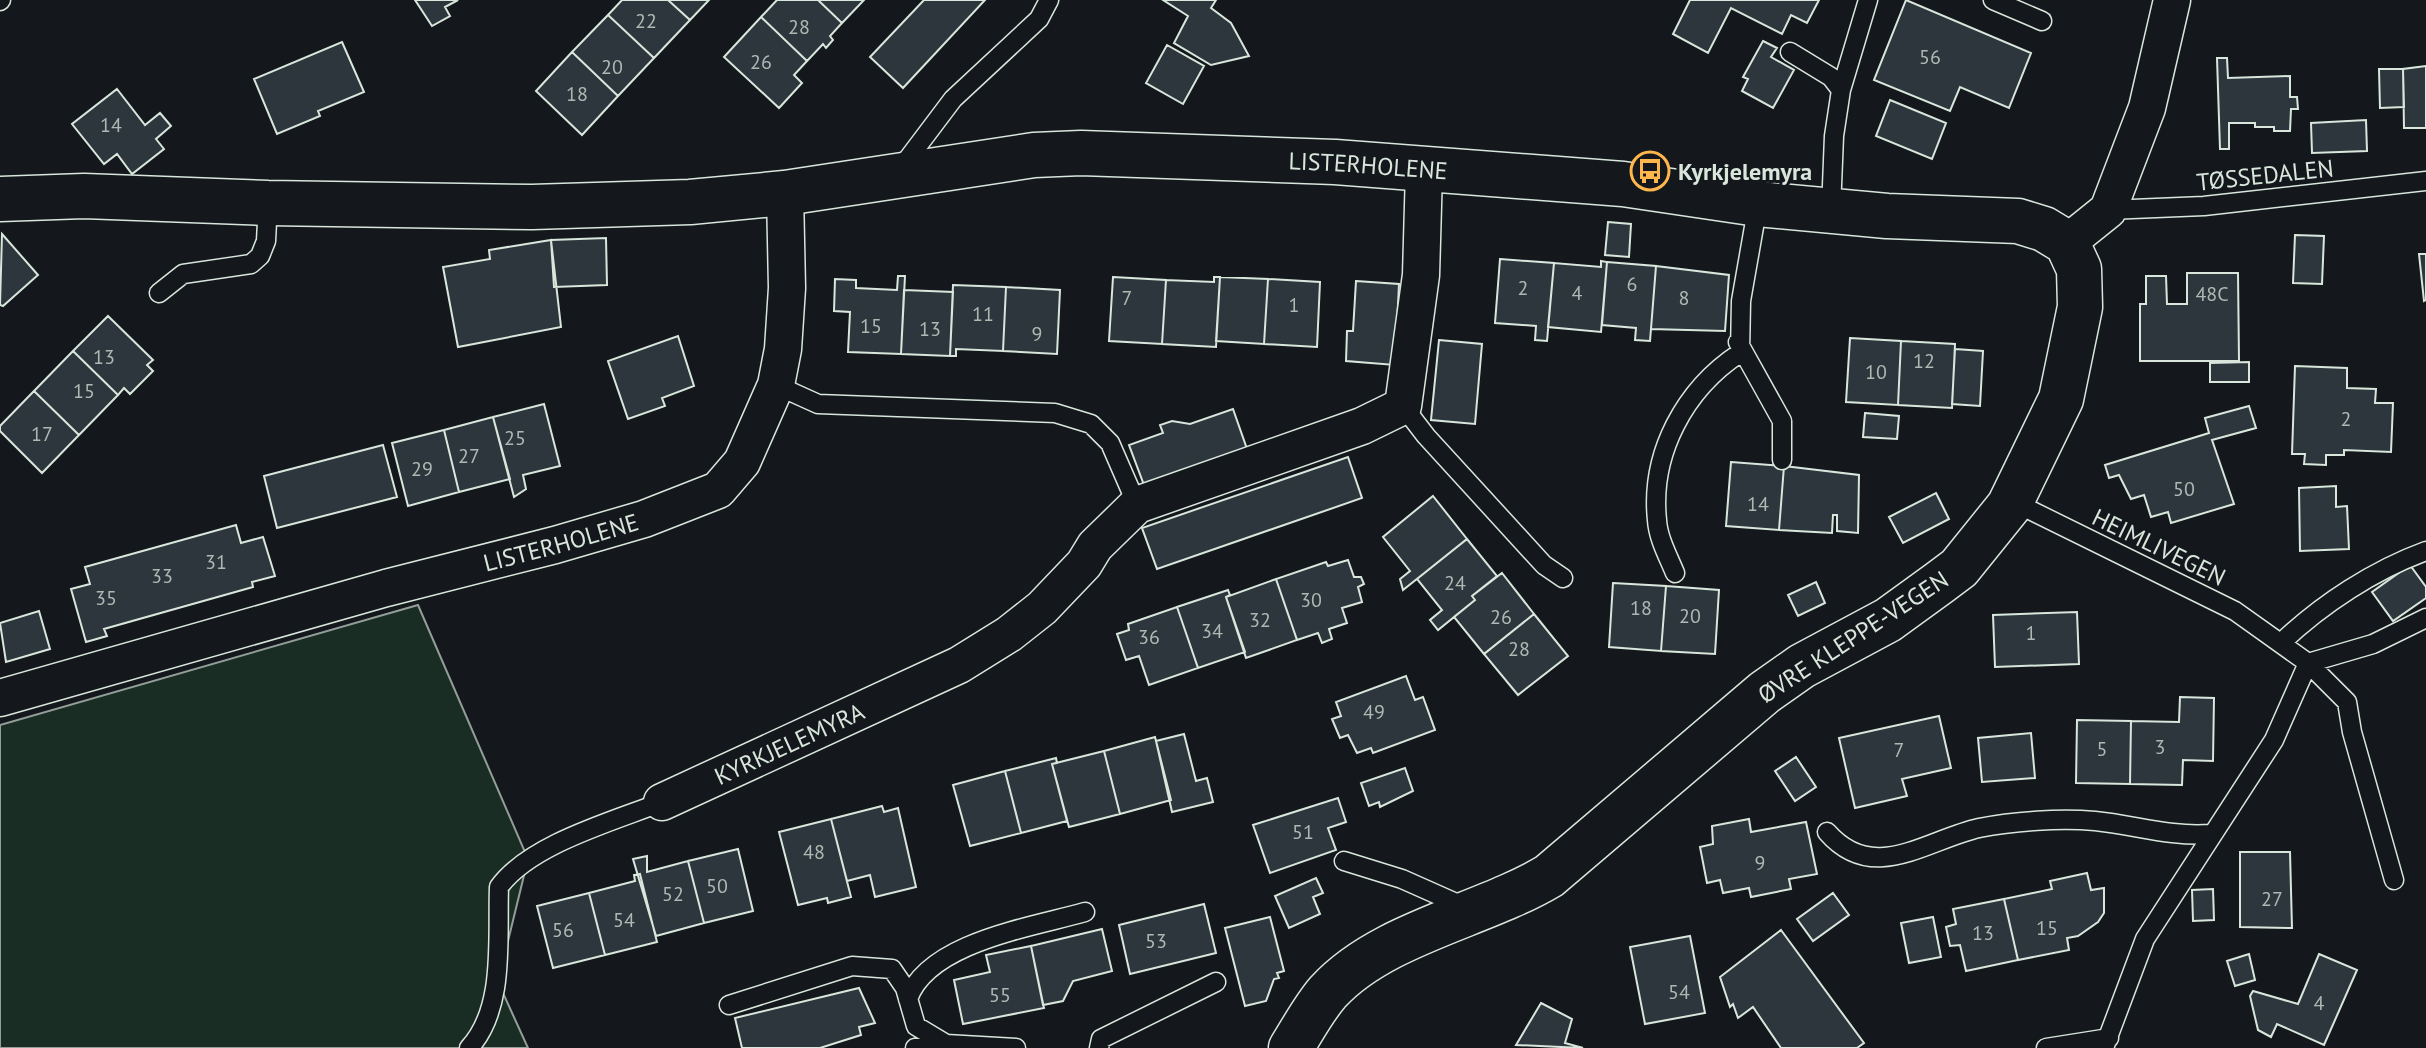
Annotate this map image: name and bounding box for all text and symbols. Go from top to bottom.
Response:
house number: 22 [635,8,657,34]
house number: 28 [788,14,810,40]
house number: 56 [1919,44,1941,70]
house number: 26 [750,49,772,75]
house number: 20 [601,54,623,80]
house number: 18 [566,81,588,107]
house number: 14 [100,112,122,138]
street label: LISTERHOLENE [1288,145,1449,186]
bus stop icon: Kyrkjelemyra [1629,150,1671,192]
street label: TØSSEDALEN [2195,152,2335,198]
place label: Kyrkjelemyra [1678,156,1812,187]
house number: 6 [1627,271,1637,297]
house number: 2 [1518,275,1528,301]
house number: 4 [1572,280,1583,306]
house number: 48C [2195,281,2229,307]
house number: 7 [1122,285,1132,311]
house number: 8 [1679,285,1689,311]
house number: 1 [1289,292,1299,318]
house number: 11 [972,301,994,327]
house number: 15 [860,313,882,339]
house number: 13 [919,316,941,342]
house number: 9 [1032,321,1042,347]
house number: 13 [93,344,115,370]
house number: 12 [1913,348,1935,374]
house number: 10 [1865,359,1887,385]
house number: 15 [73,378,95,404]
house number: 2 [2341,406,2351,432]
house number: 17 [31,421,53,447]
house number: 25 [504,425,526,451]
house number: 27 [458,443,480,469]
house number: 29 [411,456,433,482]
house number: 50 [2173,476,2195,502]
house number: 14 [1747,491,1769,517]
street label: HEIMLIVEGEN [2087,501,2231,593]
street label: LISTERHOLENE [480,506,642,578]
house number: 31 [205,549,227,575]
house number: 33 [151,563,173,589]
street label: ØVRE KLEPPE-VEGEN [1752,564,1954,710]
house number: 24 [1444,570,1466,596]
house number: 35 [95,585,117,611]
house number: 30 [1300,587,1322,613]
house number: 18 [1630,595,1652,621]
house number: 20 [1679,603,1701,629]
house number: 26 [1490,604,1512,630]
house number: 32 [1249,607,1271,633]
house number: 34 [1201,618,1223,644]
house number: 1 [2026,620,2036,646]
house number: 36 [1138,624,1160,650]
house number: 28 [1508,636,1530,662]
street label: KYRKJELEMYRA [709,695,869,791]
house number: 49 [1363,699,1385,725]
house number: 3 [2155,734,2165,760]
house number: 5 [2097,736,2107,762]
house number: 7 [1894,737,1904,763]
house number: 51 [1292,819,1314,845]
house number: 48 [803,839,825,865]
house number: 9 [1755,850,1765,876]
house number: 50 [706,873,728,899]
house number: 52 [662,881,684,907]
house number: 27 [2261,886,2283,912]
house number: 54 [613,907,635,933]
house number: 15 [2036,915,2058,941]
house number: 56 [552,917,574,943]
house number: 13 [1972,920,1994,946]
house number: 53 [1145,928,1167,954]
house number: 54 [1668,979,1690,1005]
house number: 55 [989,982,1011,1008]
house number: 4 [2314,990,2325,1016]

